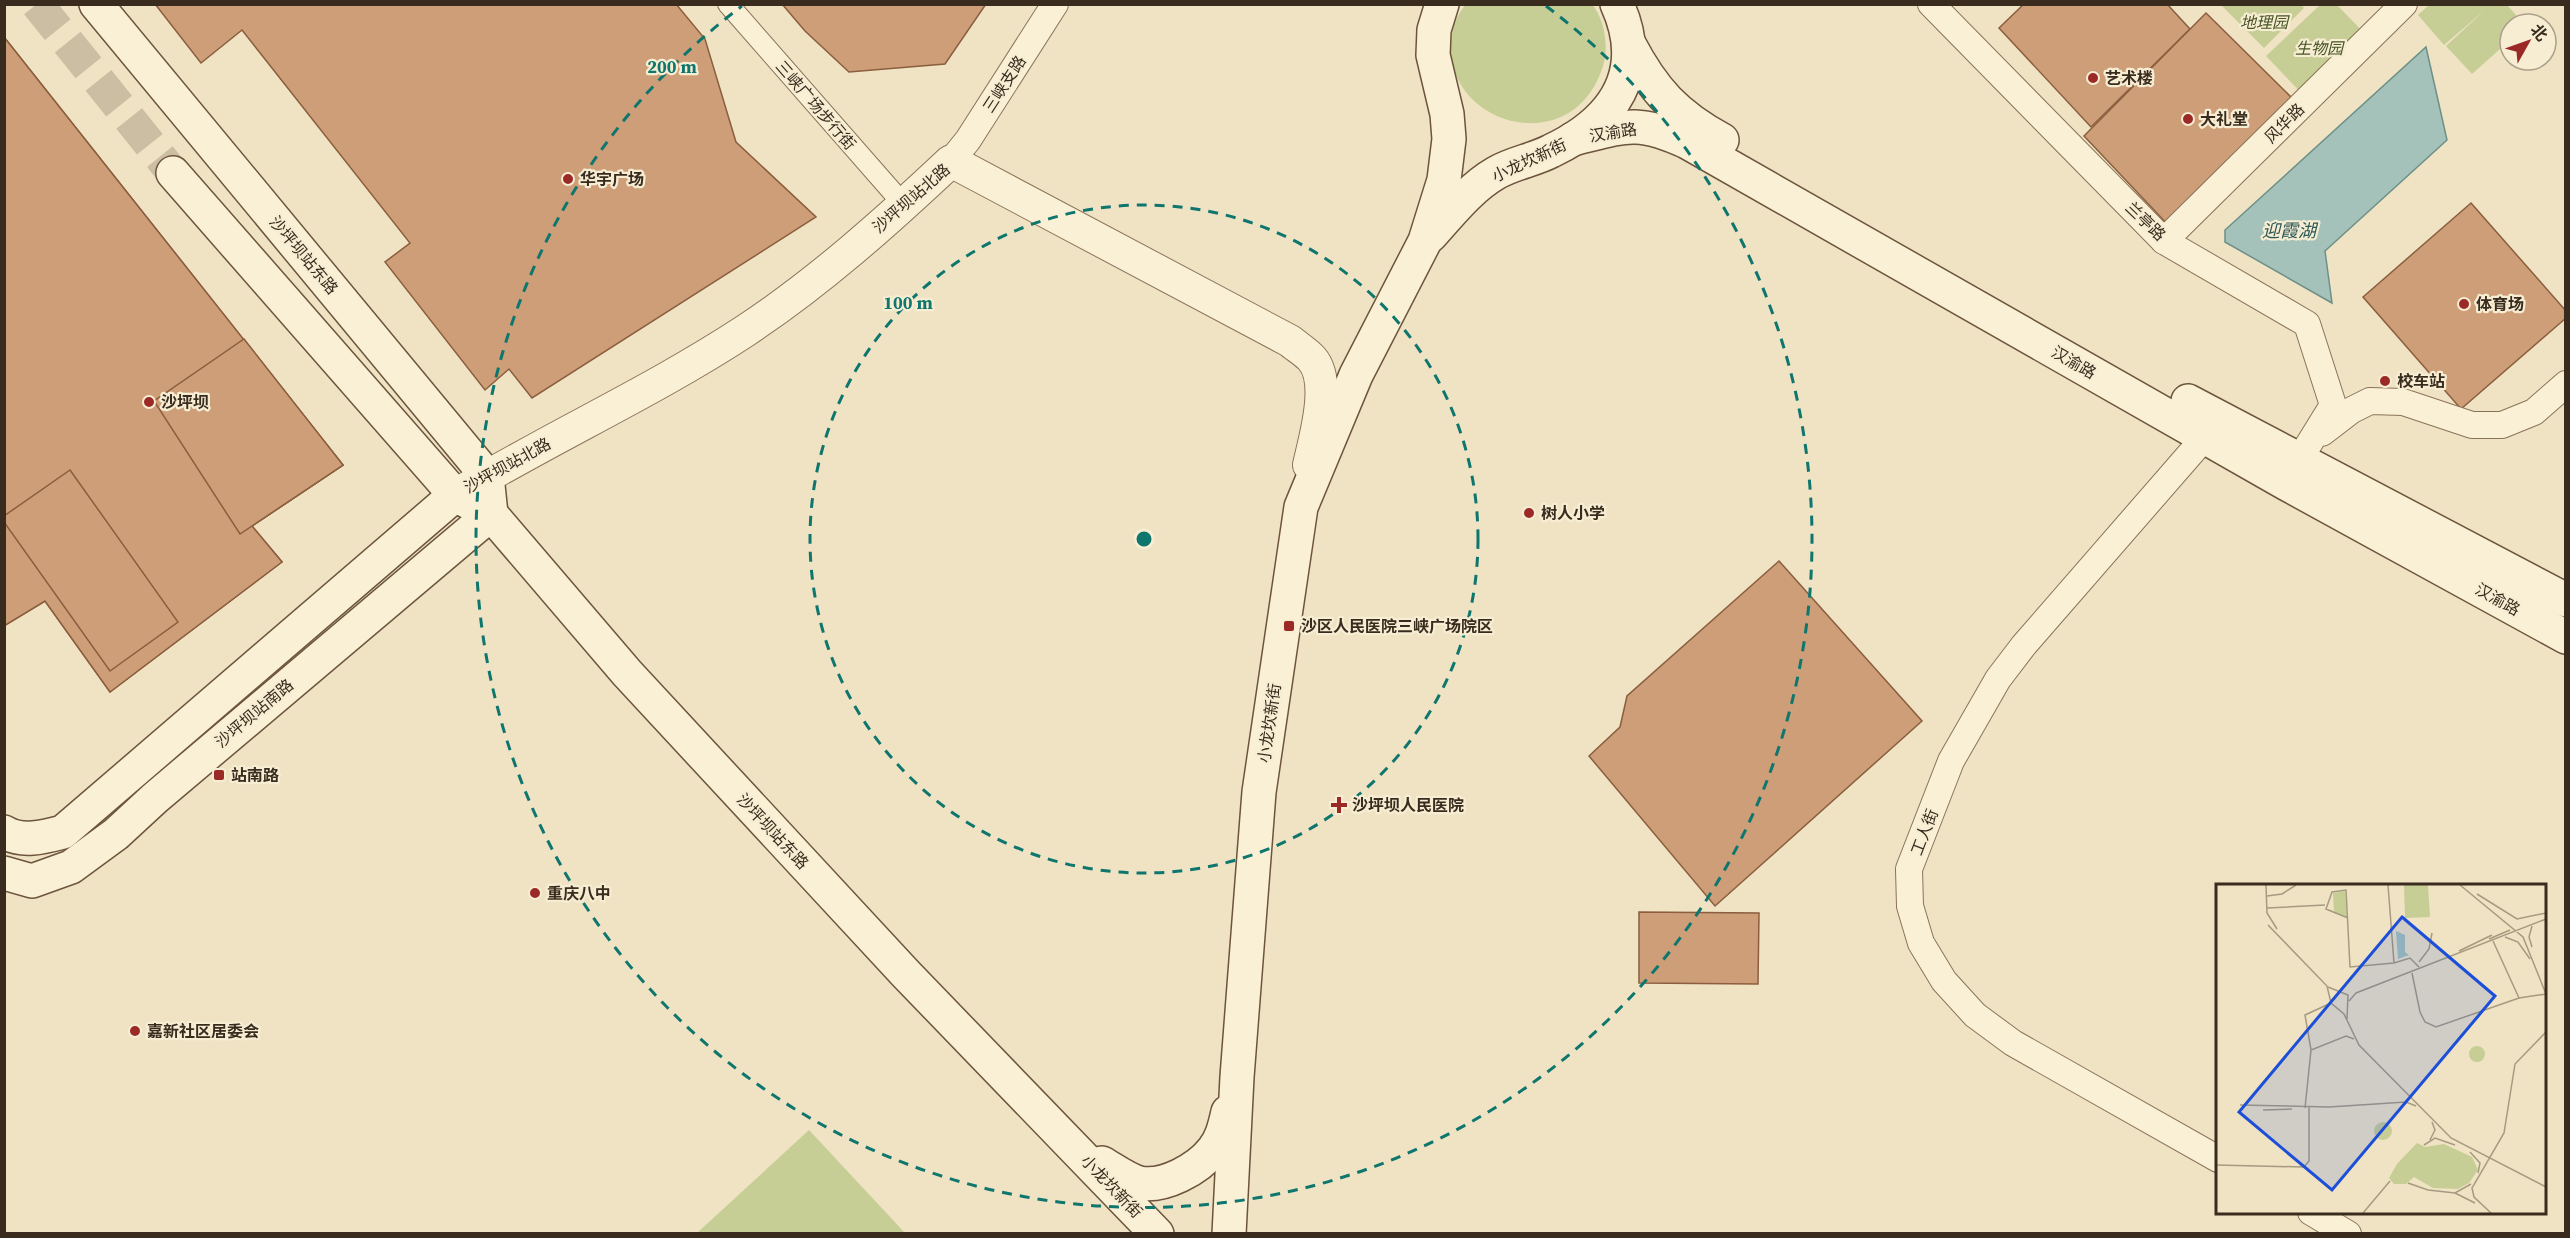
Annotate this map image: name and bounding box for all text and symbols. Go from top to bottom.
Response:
park label: 地理园 [2240,11,2290,33]
north arrow [2498,12,2558,72]
text: 北 [2526,19,2553,46]
park label: 生物园 [2295,37,2345,59]
street label: 三峡支路 [977,51,1031,117]
text: 200 m [647,54,697,79]
street label: 三峡广场步行街 [771,56,861,154]
place label: 艺术楼 [2105,67,2153,89]
marker: 艺术楼 [2086,71,2100,85]
street label: 风华路 [2259,98,2309,148]
place label: 大礼堂 [2200,108,2248,130]
marker: 大礼堂 [2181,112,2195,126]
street label: 汉渝路 [1588,117,1638,147]
street label: 小龙坎新街 [1488,133,1570,187]
street label: 沙坪坝站北路 [868,158,954,238]
place label: 华宇广场 [580,168,644,190]
marker: 华宇广场 [561,172,575,186]
street label: 兰亭路 [2121,196,2171,246]
street label: 沙坪坝站东路 [265,211,343,299]
water label: 迎霞湖 [2262,218,2319,243]
text: 100 m [883,290,933,315]
place label: 体育场 [2476,293,2524,315]
marker: 体育场 [2457,297,2471,311]
street label: 汉渝路 [2048,340,2100,384]
place label: 校车站 [2397,370,2445,392]
marker: 校车站 [2378,374,2392,388]
place label: 沙坪坝 [161,391,209,413]
marker: 沙坪坝 [142,395,156,409]
street label: 沙坪坝站北路 [460,432,554,498]
place label: 树人小学 [1541,502,1605,524]
marker: 树人小学 [1522,506,1536,520]
centre of rings [1134,529,1154,549]
street label: 汉渝路 [2472,578,2524,620]
place label: 沙区人民医院三峡广场院区 [1301,615,1493,637]
marker: 沙区人民医院三峡广场院区 [1282,619,1296,633]
street label: 沙坪坝站南路 [210,674,298,752]
street label: 小龙坎新街 [1253,682,1285,764]
place label: 站南路 [231,764,279,786]
marker: 站南路 [212,768,226,782]
street label: 沙坪坝站东路 [732,788,814,874]
place label: 沙坪坝人民医院 [1352,794,1464,816]
marker: 沙坪坝人民医院 [1330,796,1348,814]
street label: 工人街 [1905,806,1943,858]
place label: 重庆八中 [547,882,611,904]
inset map [2216,884,2546,1214]
marker: 重庆八中 [528,886,542,900]
place label: 嘉新社区居委会 [147,1020,259,1042]
marker: 嘉新社区居委会 [128,1024,142,1038]
street label: 小龙坎新街 [1076,1150,1148,1222]

